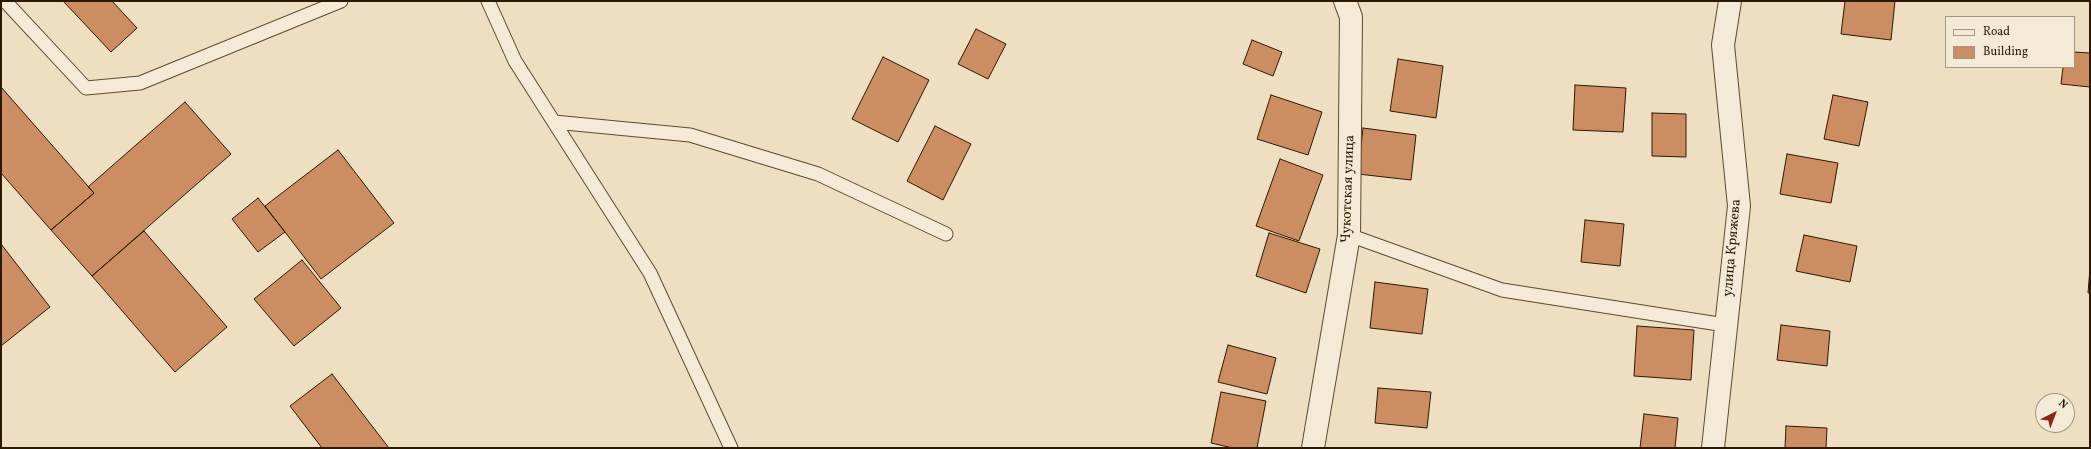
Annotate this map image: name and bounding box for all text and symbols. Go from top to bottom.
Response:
legend [1945,16,2075,68]
text: Road [1983,24,2010,40]
text: Building [1983,44,2028,60]
street label: Чукотская улица [1339,135,1359,243]
street label: улица Кряжева [1720,198,1746,298]
north arrow [2035,393,2075,433]
text: N [2055,396,2071,413]

